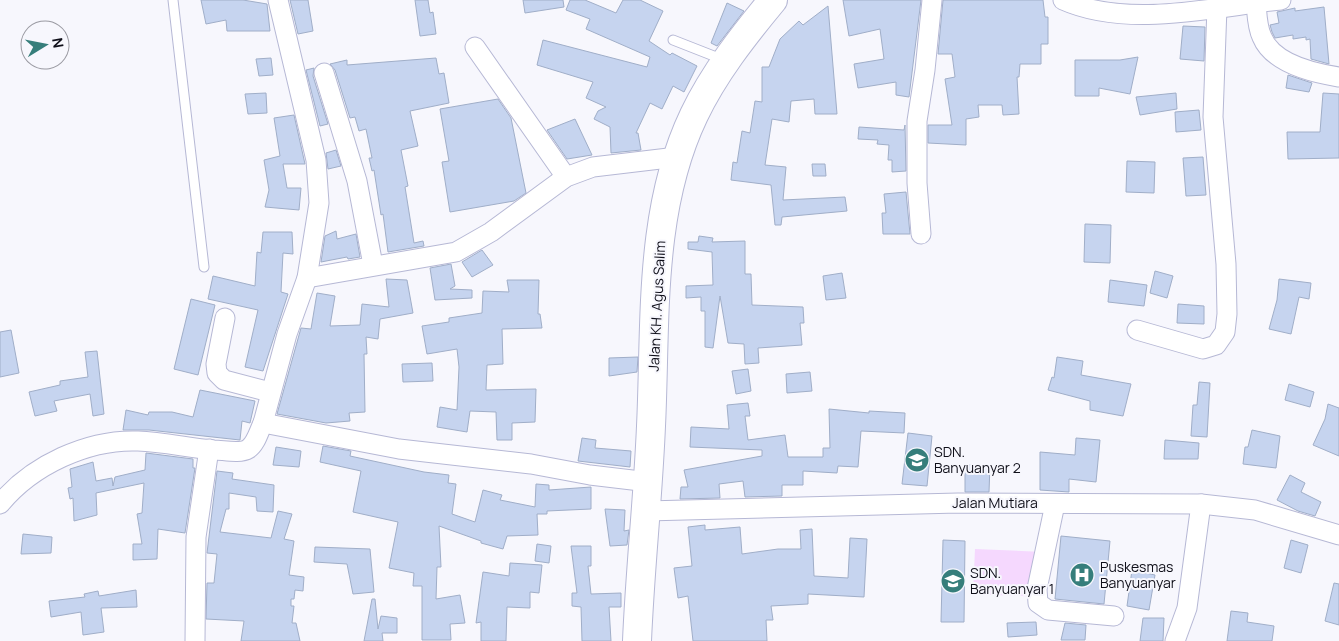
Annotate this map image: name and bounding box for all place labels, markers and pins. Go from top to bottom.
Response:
place label: SDN. Banyuanyar 2 [934,442,1021,477]
school or university icon: SDN. Banyuanyar 2 [904,447,930,473]
place label: Puskesmas Banyuanyar [1100,557,1176,592]
hospital icon: Puskesmas Banyuanyar [1069,562,1095,588]
place label: SDN. Banyuanyar 1 [970,563,1054,598]
school or university icon: SDN. Banyuanyar 1 [940,568,966,594]

